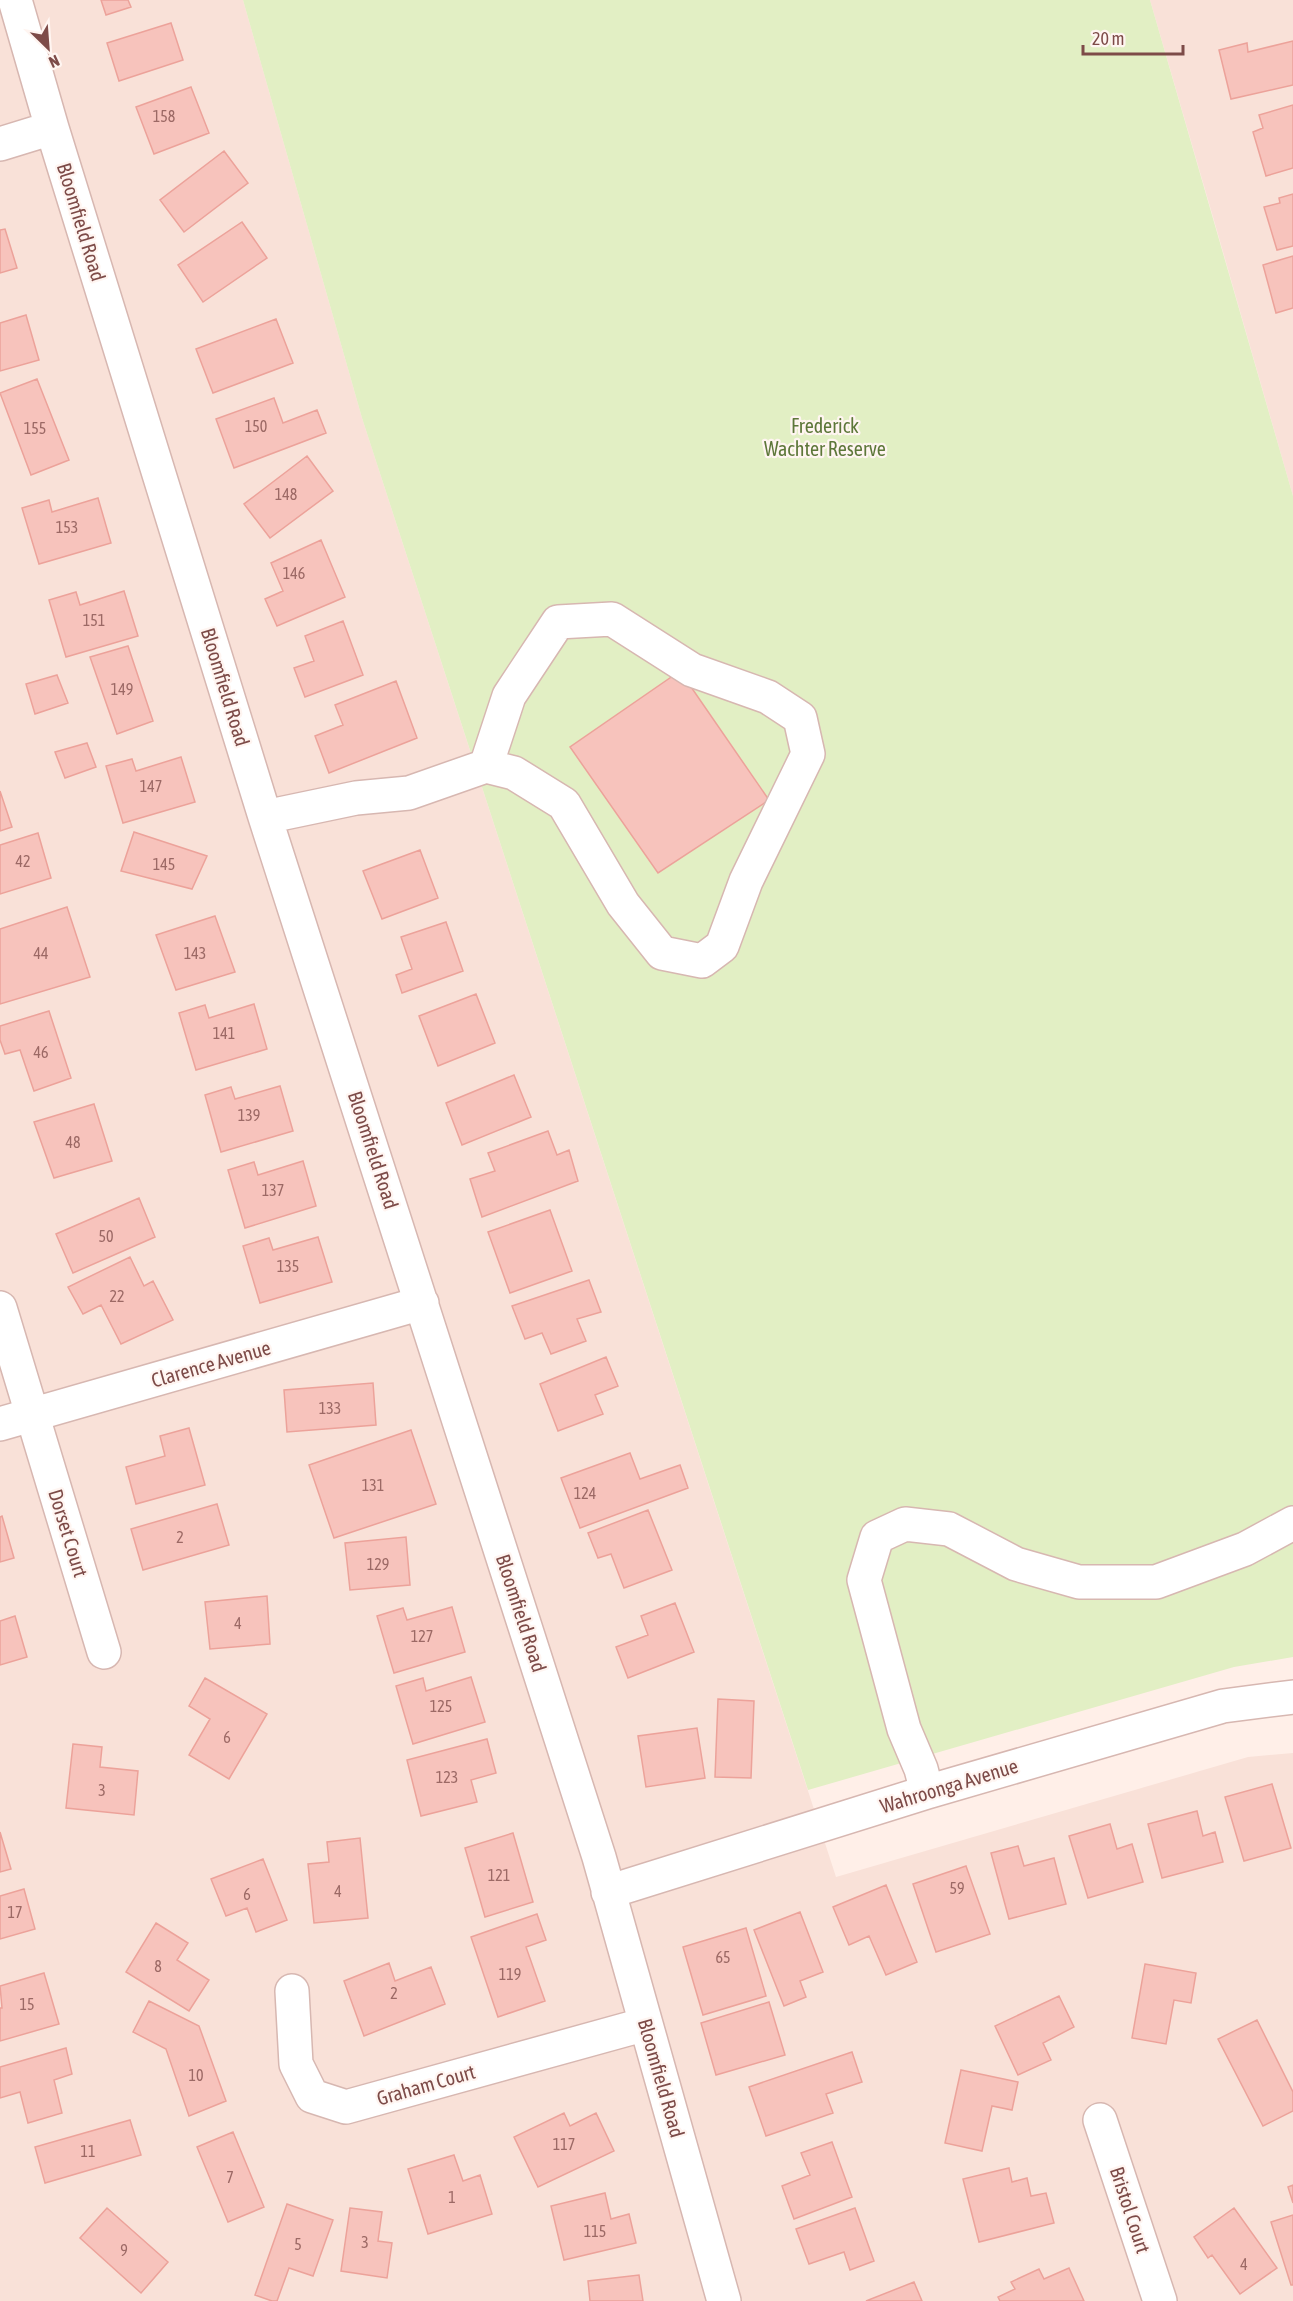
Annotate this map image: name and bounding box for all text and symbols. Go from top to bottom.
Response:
north arrow [18,18,78,78]
scale bar [1083,18,1184,56]
text: 20 m [1092,28,1124,49]
text: N [46,51,62,72]
house number: 158 [153,107,175,125]
street label: Bloomfield Road [53,160,110,284]
park label: Frederick Wachter Reserve [764,414,886,460]
house number: 150 [245,417,267,435]
house number: 155 [24,419,46,437]
house number: 148 [275,485,297,503]
house number: 153 [56,518,78,536]
house number: 146 [283,564,305,582]
house number: 151 [83,611,105,629]
street label: Bloomfield Road [197,625,254,749]
house number: 149 [111,680,133,698]
house number: 147 [140,777,162,795]
house number: 42 [15,852,31,870]
house number: 145 [153,855,175,873]
house number: 44 [33,944,49,962]
house number: 143 [184,944,206,962]
house number: 141 [213,1024,235,1042]
house number: 46 [33,1043,49,1061]
street label: Bloomfield Road [344,1088,403,1212]
house number: 139 [238,1106,260,1124]
house number: 48 [65,1133,81,1151]
house number: 137 [262,1181,284,1199]
house number: 50 [98,1227,114,1245]
house number: 135 [277,1257,299,1275]
house number: 22 [109,1287,125,1305]
street label: Clarence Avenue [149,1336,273,1392]
house number: 133 [319,1399,341,1417]
house number: 131 [362,1476,384,1494]
house number: 124 [574,1484,596,1502]
street label: Dorset Court [44,1486,93,1580]
house number: 2 [176,1528,184,1546]
street label: Bloomfield Road [492,1551,551,1675]
house number: 129 [367,1555,389,1573]
house number: 4 [234,1614,242,1632]
house number: 127 [411,1627,433,1645]
house number: 125 [430,1697,452,1715]
house number: 6 [223,1728,231,1746]
street label: Wahroonga Avenue [877,1754,1021,1817]
house number: 123 [436,1768,458,1786]
house number: 3 [98,1781,106,1799]
house number: 121 [488,1866,510,1884]
house number: 59 [949,1879,965,1897]
house number: 4 [334,1882,342,1900]
house number: 6 [243,1885,251,1903]
house number: 17 [7,1903,23,1921]
house number: 65 [715,1948,731,1966]
house number: 8 [154,1957,162,1975]
house number: 119 [499,1965,521,1983]
house number: 2 [390,1984,398,2002]
house number: 15 [19,1995,35,2013]
street label: Bloomfield Road [634,2016,689,2140]
street label: Graham Court [374,2059,478,2110]
house number: 10 [188,2066,204,2084]
house number: 117 [553,2135,575,2153]
house number: 11 [80,2142,96,2160]
street label: Bristol Court [1106,2164,1155,2256]
house number: 7 [226,2168,234,2186]
house number: 1 [448,2188,456,2206]
house number: 115 [584,2222,606,2240]
house number: 3 [361,2233,369,2251]
house number: 5 [294,2235,302,2253]
house number: 9 [120,2241,128,2259]
house number: 4 [1240,2255,1248,2273]

